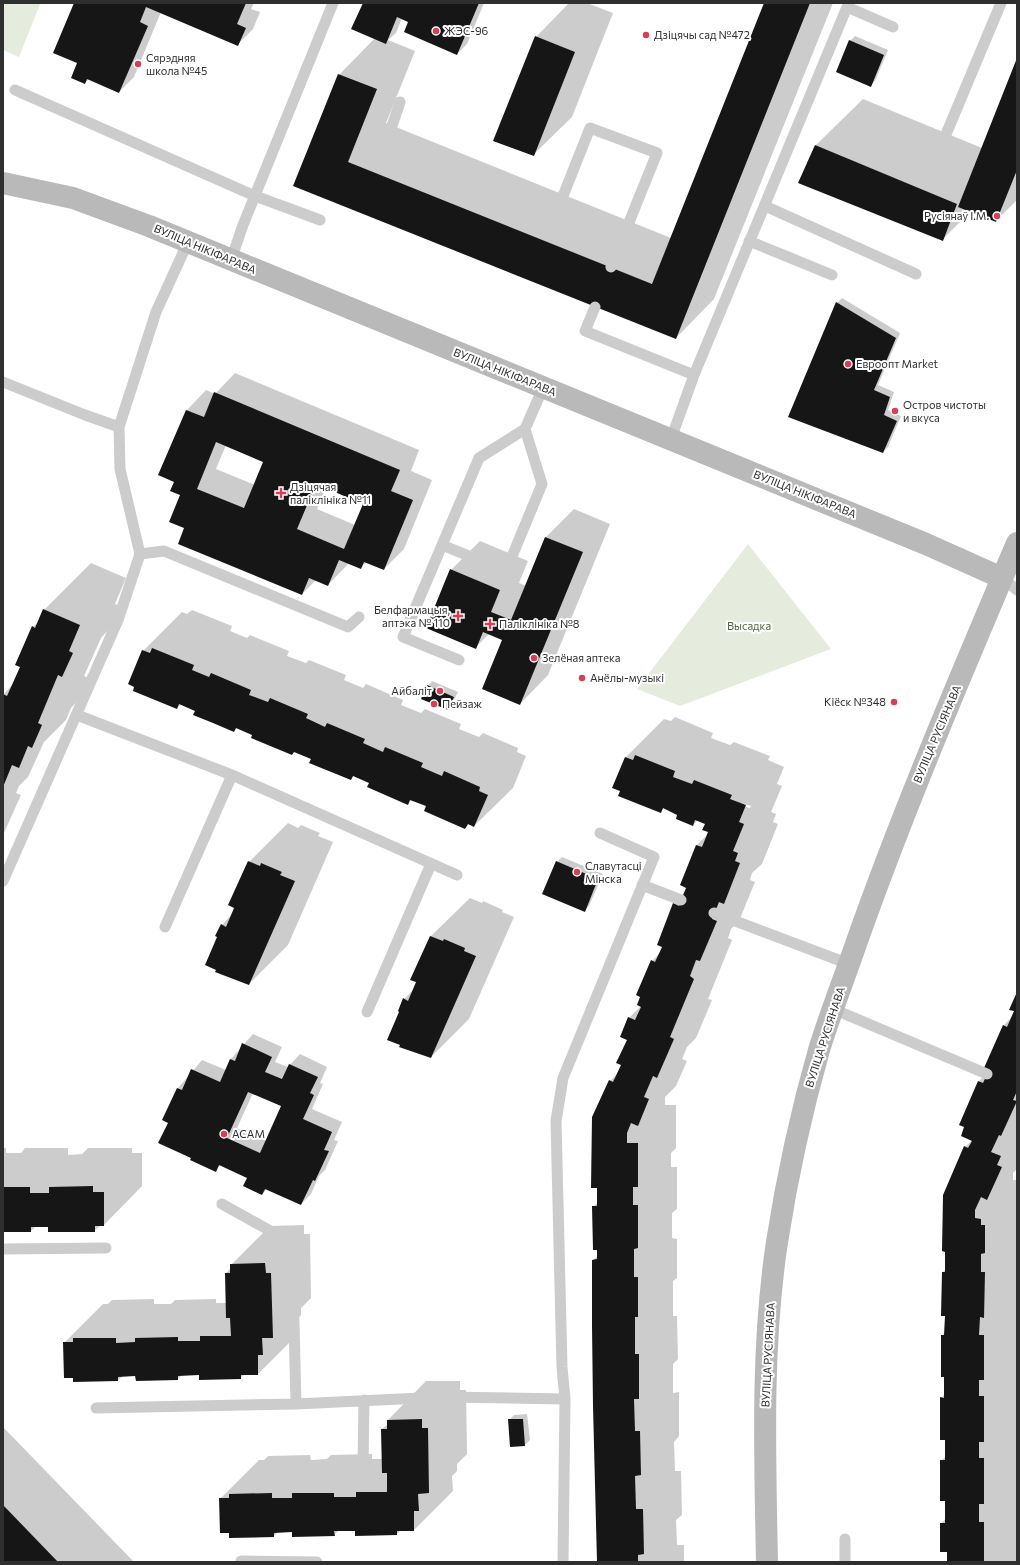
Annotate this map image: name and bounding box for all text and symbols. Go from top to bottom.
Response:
place label: ЖЭС-96 [444,24,489,37]
marker: ЖЭС-96 [431,26,441,36]
place label: Дзіцячы сад №472 [654,28,750,41]
marker: Дзіцячы сад №472 [641,30,651,40]
place label: Сярэдняя школа №45 [146,51,207,77]
marker: Сярэдняя школа №45 [133,59,143,69]
place label: Русіянаў І.М. [924,209,989,222]
marker: Русіянаў І.М. [992,211,1002,221]
street label: ВУЛІЦА НІКІФАРАВА [152,221,259,276]
street label: ВУЛІЦА НІКІФАРАВА [452,345,559,398]
place label: Евроопт Market [856,357,938,370]
marker: Евроопт Market [843,359,853,369]
place label: Остров чистоты и вкуса [903,398,986,424]
marker: Остров чистоты и вкуса [890,406,900,416]
street label: ВУЛІЦА НІКІФАРАВА [752,467,859,520]
place label: Дзіцячая паліклініка №11 [290,480,371,506]
marker: Дзіцячая паліклініка №11 [275,487,287,499]
place label: Белфармацыя, аптэка № 110 [374,603,450,629]
marker: Белфармацыя, аптэка № 110 [453,611,463,621]
place label: Паліклініка №8 [499,617,580,630]
marker: Паліклініка №8 [484,618,496,630]
park label: Высадка [727,619,771,632]
place label: Зелёная аптека [542,651,621,664]
marker: Зелёная аптека [529,653,539,663]
place label: Анёлы-музыкі [590,671,664,684]
marker: Анёлы-музыкі [577,673,587,683]
street label: ВУЛІЦА РУСІЯНАВА [910,683,963,785]
place label: Айбаліт [391,684,432,697]
marker: Айбаліт [435,686,445,696]
place label: Кіёск №348 [824,695,886,708]
place label: Пейзаж [442,697,482,710]
marker: Кіёск №348 [889,697,899,707]
marker: Пейзаж [429,699,439,709]
place label: Славутасці Мінска [585,859,642,885]
marker: Славутасці Мінска [572,867,582,877]
street label: ВУЛІЦА РУСІЯНАВА [802,985,847,1089]
place label: АСАМ [232,1127,265,1140]
marker: АСАМ [219,1129,229,1139]
street label: ВУЛІЦА РУСІЯНАВА [758,1302,777,1408]

